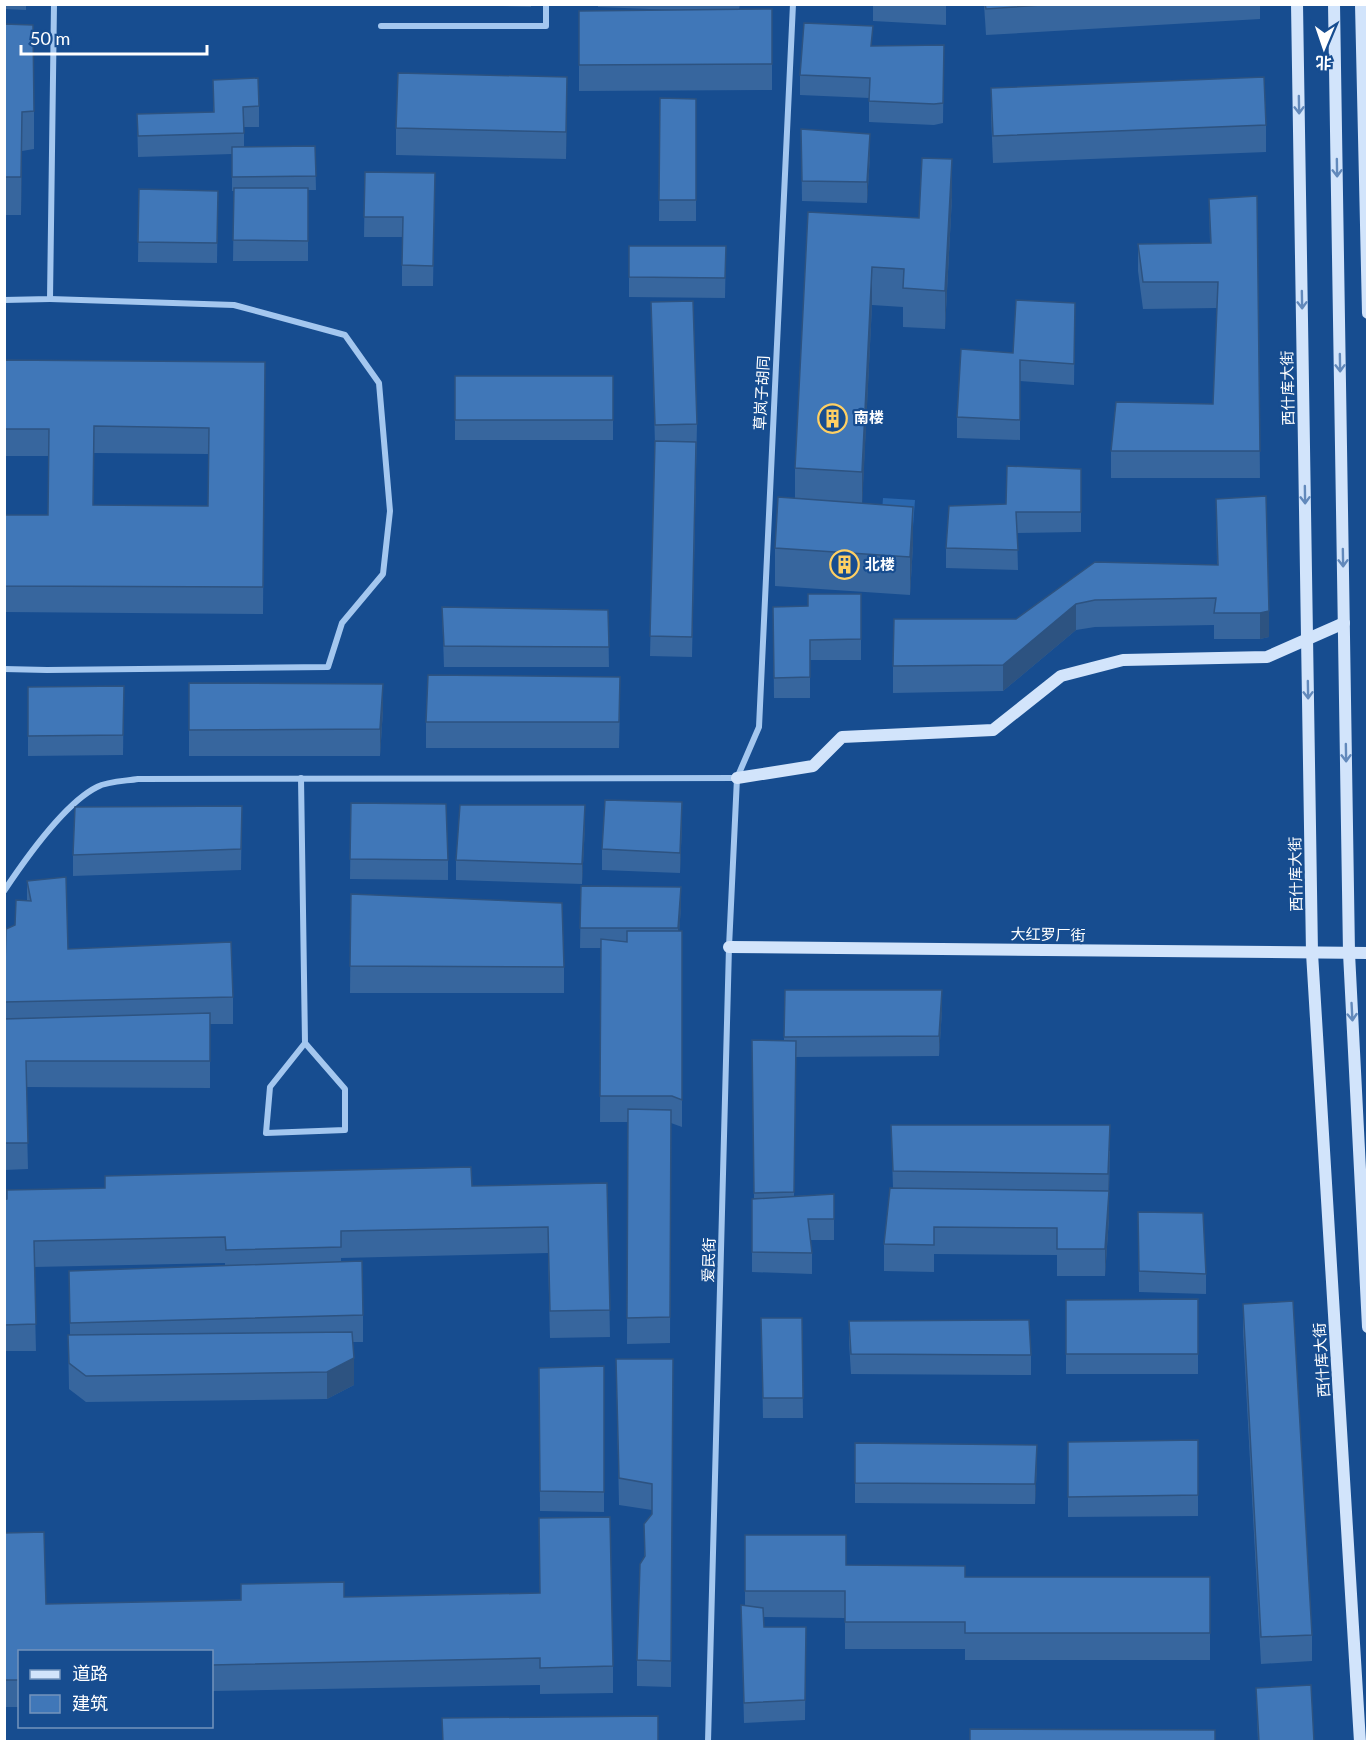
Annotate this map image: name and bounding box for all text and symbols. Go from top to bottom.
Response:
scale bar [21,18,207,56]
north arrow [1294,18,1354,78]
text: 50 m [30,27,70,49]
text: 北 [1315,54,1332,73]
one-way arrow [1293,94,1305,114]
one-way arrow [1331,157,1343,177]
one-way arrow [1296,289,1308,309]
street label: 西什库大街 [1277,350,1297,426]
one-way arrow [1334,352,1346,372]
street label: 草岚子胡同 [750,355,772,431]
building icon: 南楼 [817,402,849,434]
place label: 南楼 [854,408,884,426]
one-way arrow [1299,484,1311,504]
one-way arrow [1337,547,1349,567]
building icon: 北楼 [828,549,860,581]
place label: 北楼 [865,555,895,573]
one-way arrow [1302,679,1314,699]
one-way arrow [1340,742,1352,762]
street label: 西什库大街 [1285,836,1305,912]
street label: 大红罗厂街 [1010,924,1086,944]
one-way arrow [1346,1001,1357,1021]
street label: 爱民街 [698,1237,718,1283]
street label: 西什库大街 [1309,1322,1333,1398]
legend [18,1650,213,1728]
text: 道路 [72,1662,108,1684]
text: 建筑 [72,1692,108,1714]

